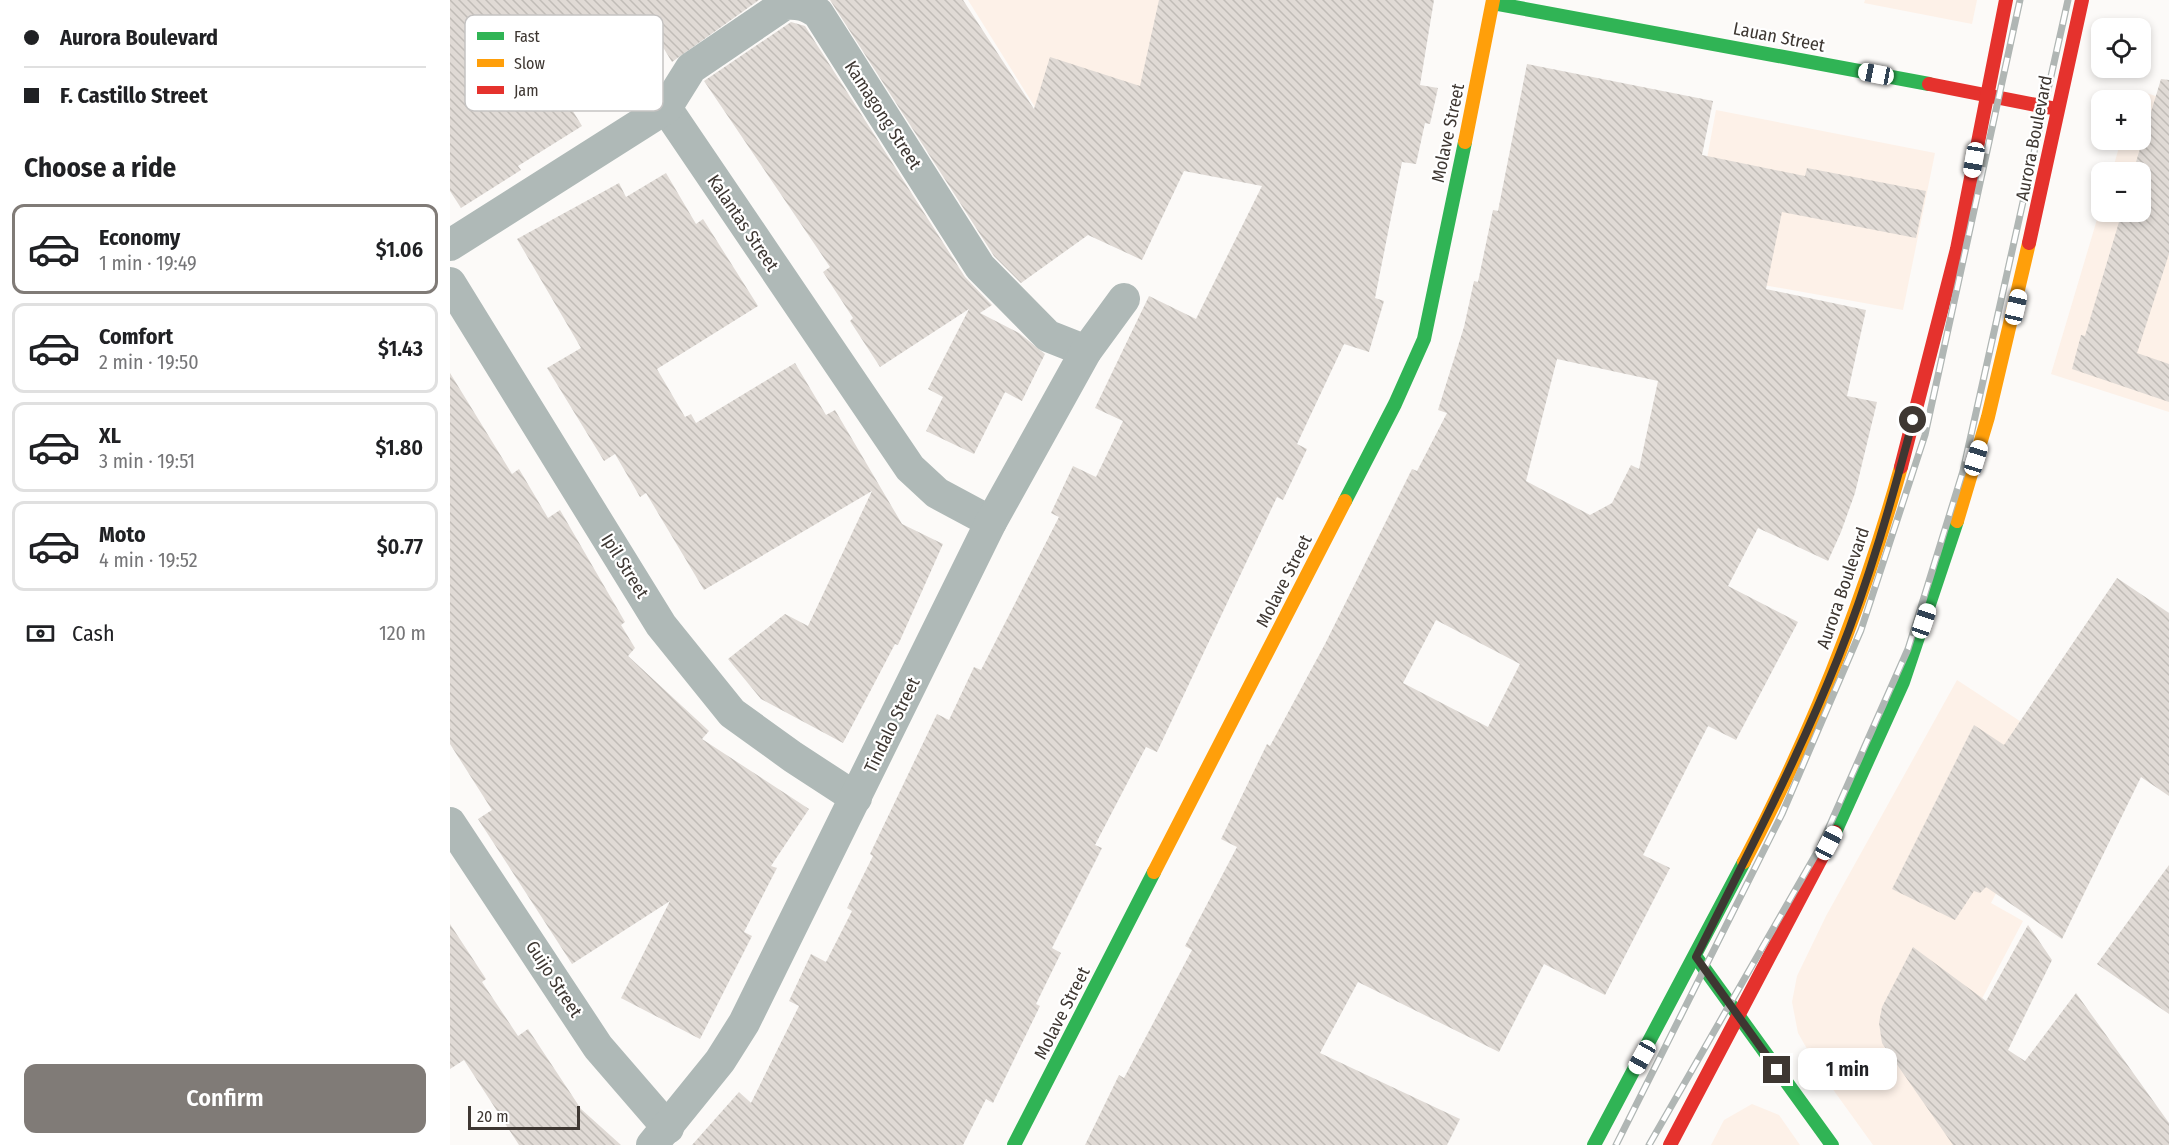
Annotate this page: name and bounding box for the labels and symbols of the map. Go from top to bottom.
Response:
legend [465,15,663,111]
street label: Lauan Street [1731,17,1827,57]
text: Fast [514,27,541,46]
text: Slow [514,54,545,73]
street label: Kamagong Street [840,57,926,173]
car [1857,62,1895,86]
street label: Aurora Boulevard [2011,74,2057,202]
text: Jam [514,81,539,100]
street label: Molave Street [1427,81,1469,185]
car [1962,141,1986,179]
street label: Kalantas Street [703,171,783,276]
car [2003,287,2029,327]
route start [1899,406,1926,433]
car [1962,438,1990,478]
street label: Aurora Boulevard [1812,524,1874,652]
street label: Ipil Street [597,530,653,602]
street label: Molave Street [1251,531,1317,631]
car [1910,601,1938,641]
street label: Tindalo Street [859,674,925,776]
car [1813,823,1845,863]
street label: Guijo Street [521,937,587,1021]
street label: Molave Street [1029,963,1095,1063]
car [1625,1037,1659,1077]
callout: 1 min [1798,1049,1897,1091]
route end [1763,1056,1790,1083]
scale bar [468,1103,580,1130]

